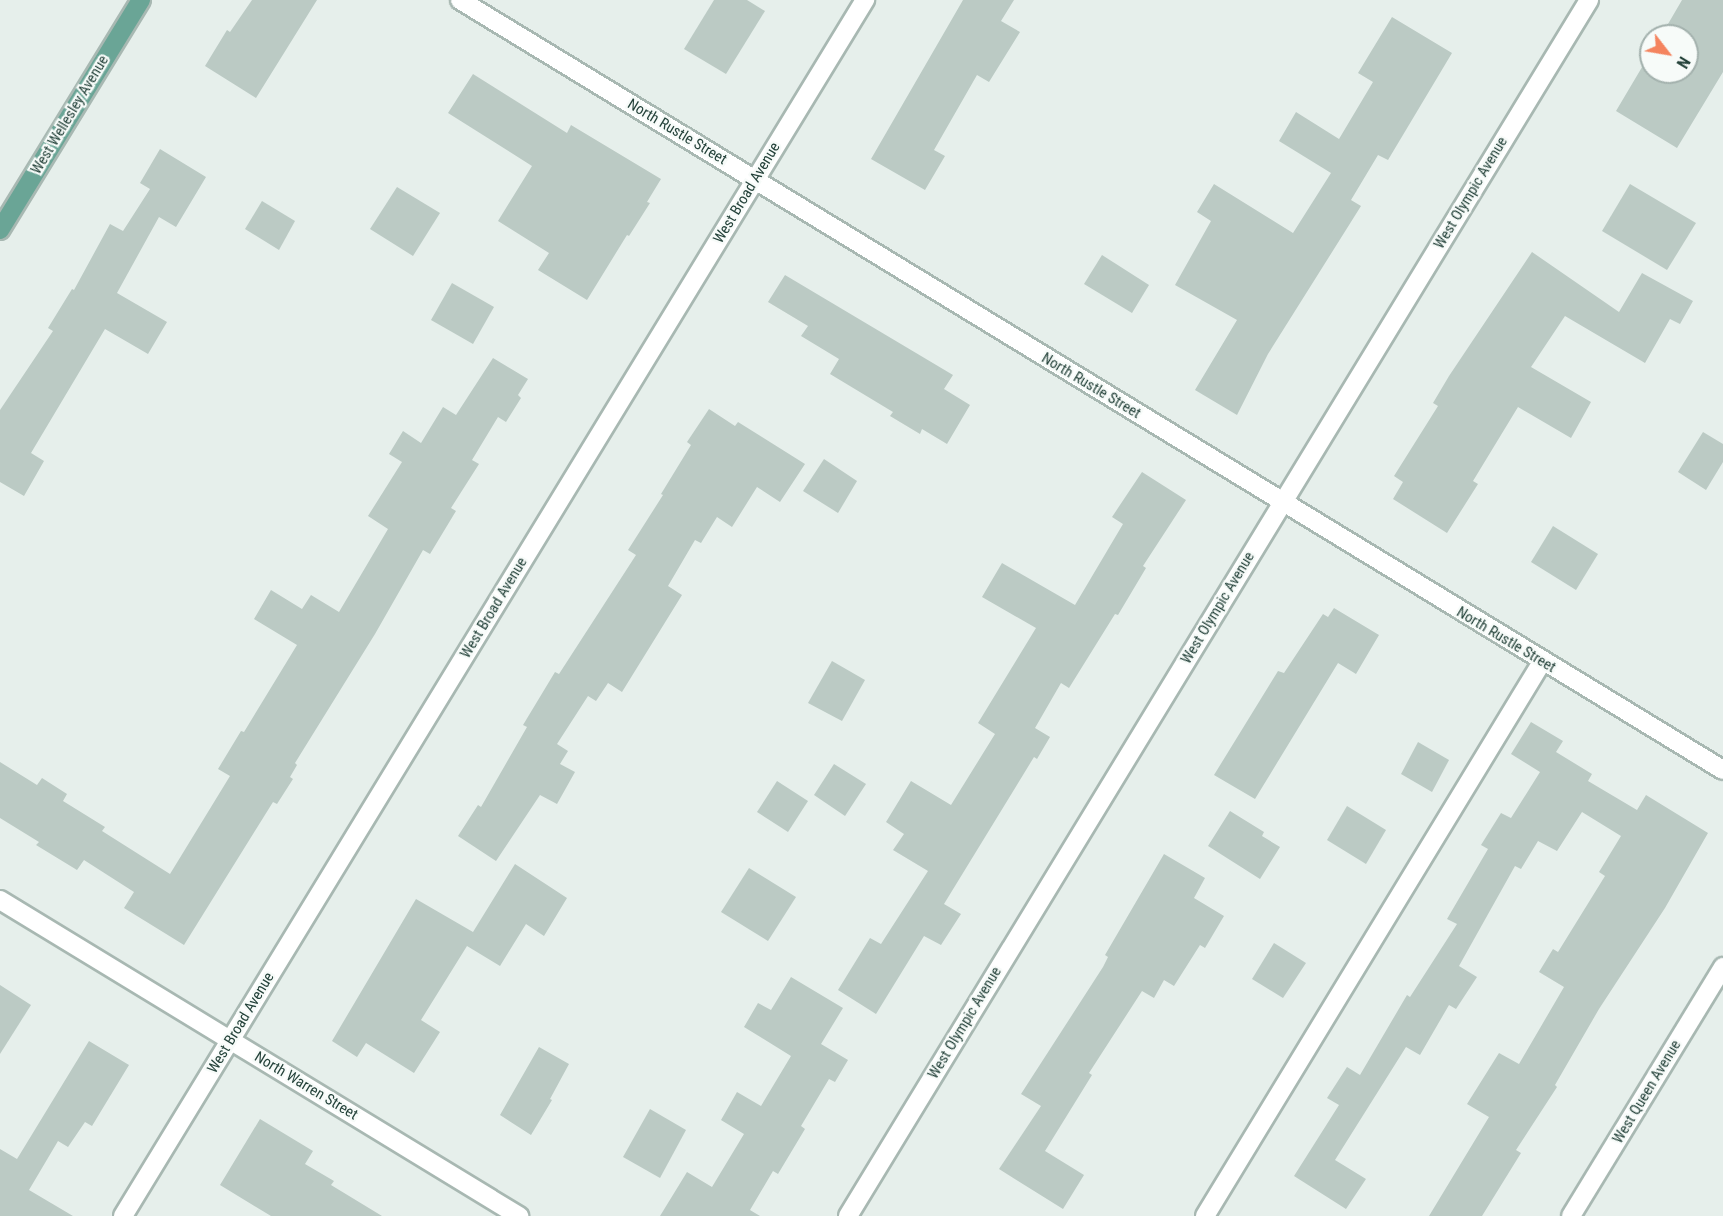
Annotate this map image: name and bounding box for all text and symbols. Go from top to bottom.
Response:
north arrow [1639,24,1699,84]
street label: West Wellesley Avenue [27,52,113,178]
text: N [1672,53,1694,72]
street label: North Rustle Street [624,95,730,169]
street label: West Olympic Avenue [1430,134,1512,252]
street label: West Broad Avenue [710,139,784,247]
street label: North Rustle Street [1038,349,1144,423]
street label: West Olympic Avenue [1177,549,1259,667]
street label: West Broad Avenue [457,554,531,662]
street label: North Rustle Street [1453,603,1559,677]
street label: West Olympic Avenue [924,964,1006,1082]
street label: West Broad Avenue [204,969,278,1077]
street label: West Queen Avenue [1609,1037,1685,1147]
street label: North Warren Street [251,1048,361,1124]

